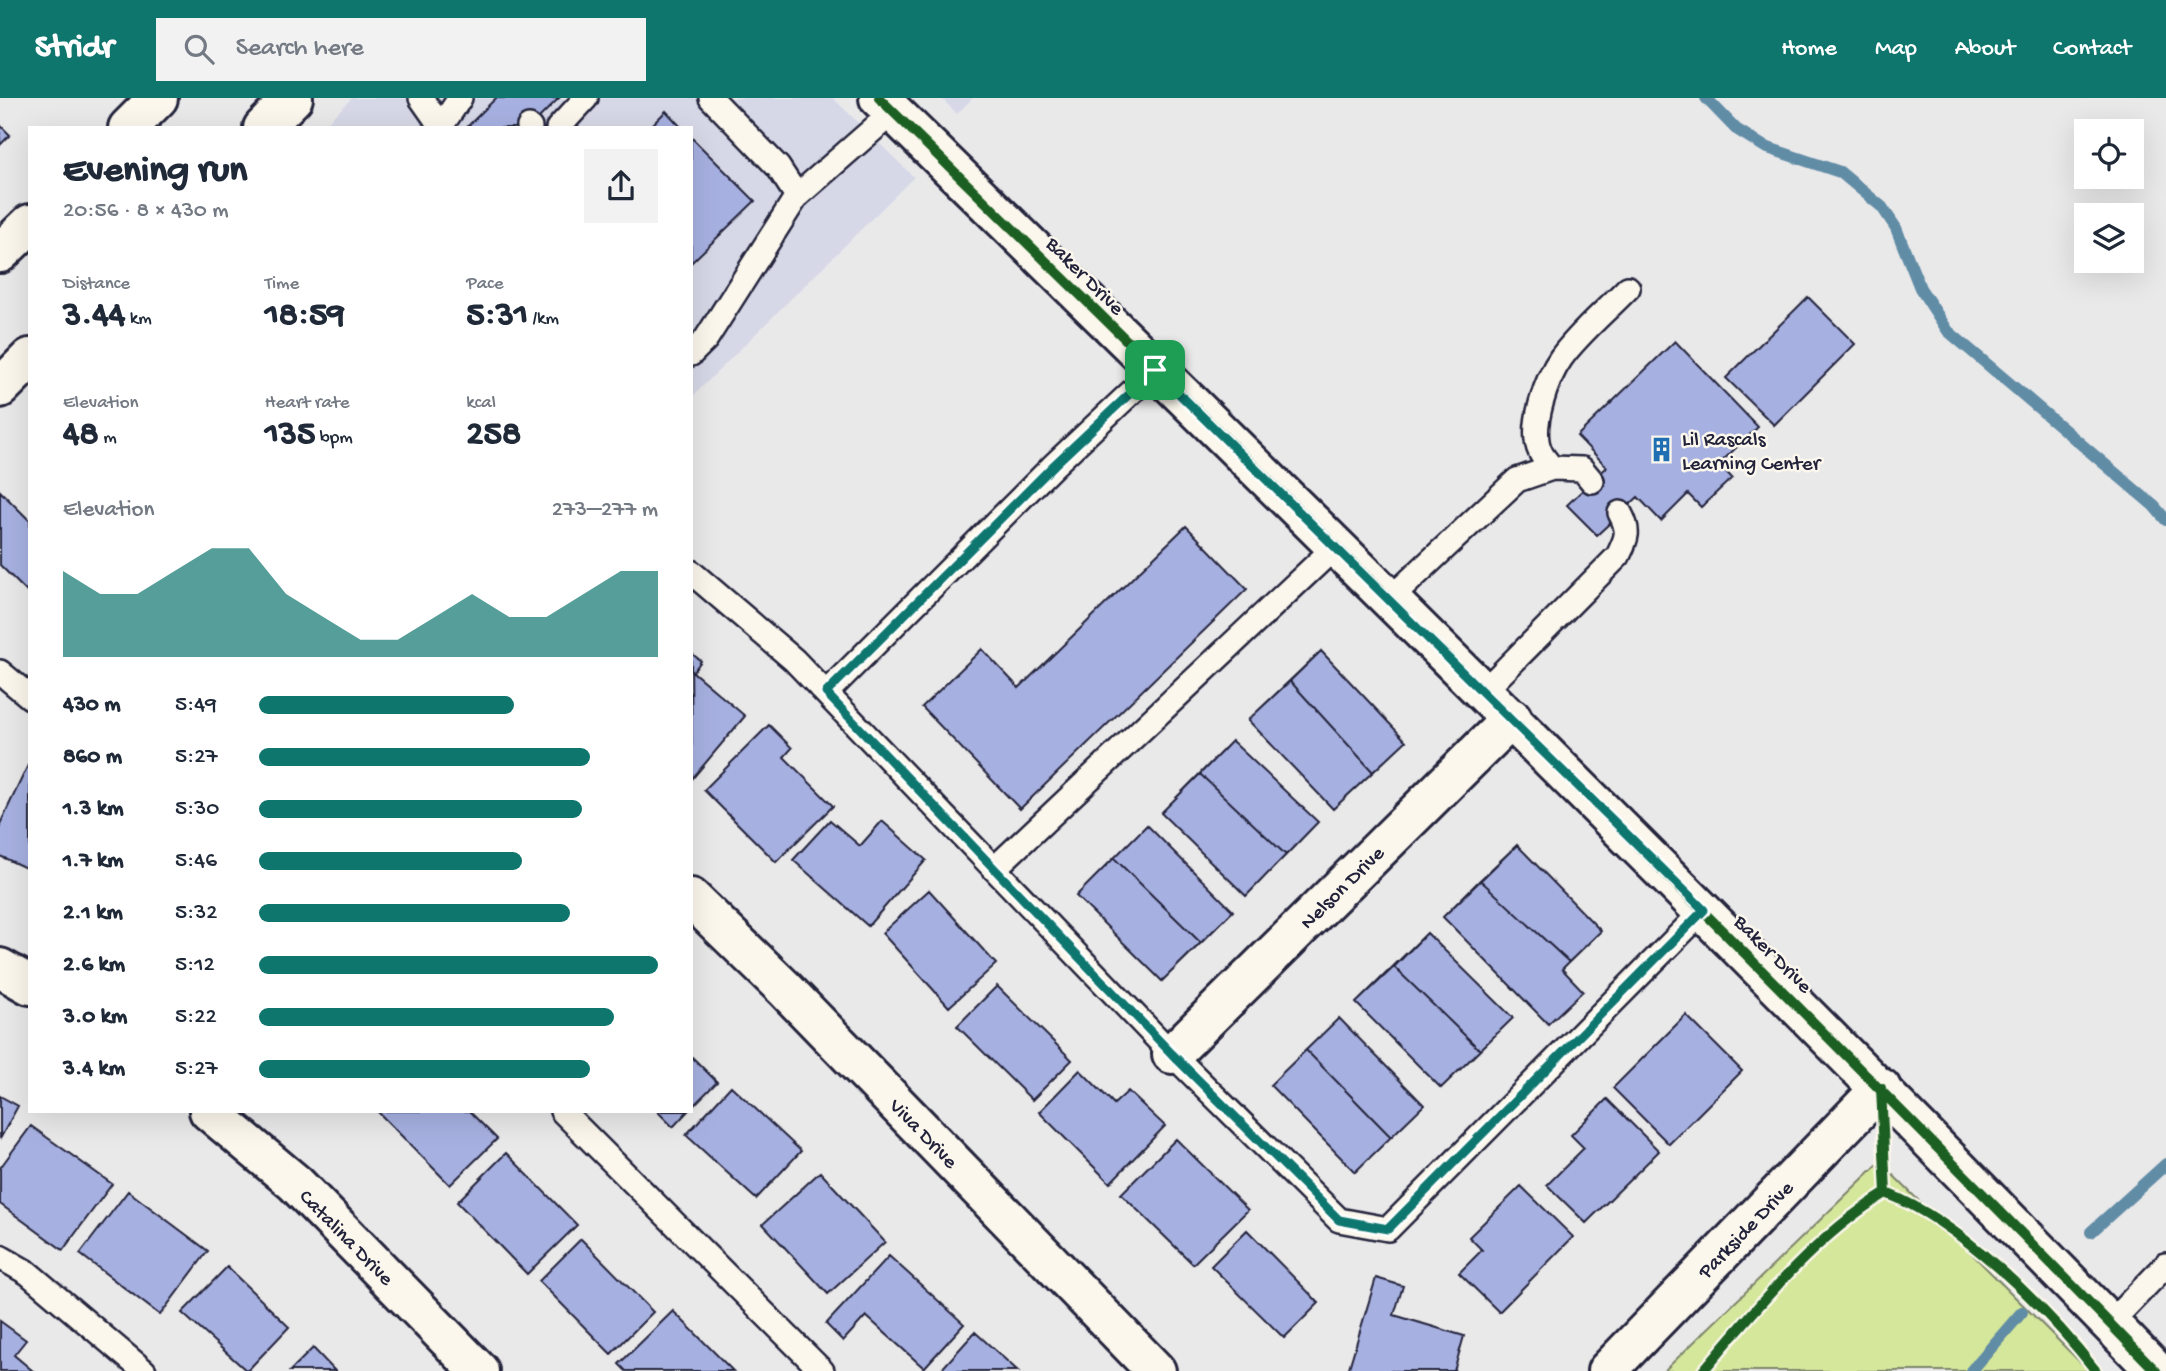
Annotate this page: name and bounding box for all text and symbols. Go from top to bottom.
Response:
search box [156,18,646,81]
text: Stridr [35,30,114,68]
icon: search [180,30,218,68]
text: Search here [236,34,364,65]
text: Home [1781,35,1837,64]
text: Map [1875,35,1917,64]
text: About [1955,35,2015,64]
text: Contact [2053,35,2131,64]
map controls [2074,119,2144,273]
button: locate [2074,119,2144,189]
button: share [584,149,658,223]
text: Evening run [63,150,247,194]
text: 20:56 · 8 × 430 m [63,198,229,225]
button: layers [2074,203,2144,273]
street label: Baker Drive [1038,232,1129,323]
text: Distance [63,273,130,296]
text: Time [265,273,299,296]
text: Pace [466,273,504,296]
text: 3.44 [63,296,125,337]
text: 18:59 [265,296,345,337]
text: 5:31 [466,296,528,337]
text: km [125,308,152,331]
text: /km [528,308,559,331]
pin [1125,340,1185,400]
icon: arrive [1136,351,1174,389]
text: Elevation [63,392,139,415]
text: Heart rate [265,392,350,415]
text: kcal [466,392,496,415]
text: 48 [63,415,99,456]
text: 135 [265,415,315,456]
text: 258 [466,415,521,456]
text: m [99,427,117,450]
text: bpm [315,427,353,450]
place label: Lil Rascals Learning Center [1682,429,1822,478]
building icon: Lil Rascals Learning Center [1648,436,1676,464]
text: Elevation [63,497,154,524]
text: 273–277 m [552,497,658,524]
text: 430 m [63,692,121,719]
text: 5:49 [175,692,217,719]
text: 860 m [63,744,122,771]
text: 5:27 [175,744,218,771]
text: 1.3 km [63,796,123,823]
text: 5:30 [175,796,219,823]
street label: Nelson Drive [1296,841,1392,936]
text: 1.7 km [63,848,124,875]
text: 5:46 [175,848,217,875]
text: 2.1 km [63,900,123,927]
text: 5:32 [175,900,218,927]
street label: Baker Drive [1726,910,1817,1001]
text: 2.6 km [63,952,125,979]
text: 5:12 [175,952,215,979]
text: 3.0 km [63,1004,127,1031]
text: 5:22 [175,1004,217,1031]
text: 3.4 km [63,1056,125,1083]
text: 5:27 [175,1056,218,1083]
street label: Viva Drive [882,1094,962,1176]
street label: Parkside Drive [1694,1176,1801,1286]
street label: Catalina Drive [292,1186,398,1293]

